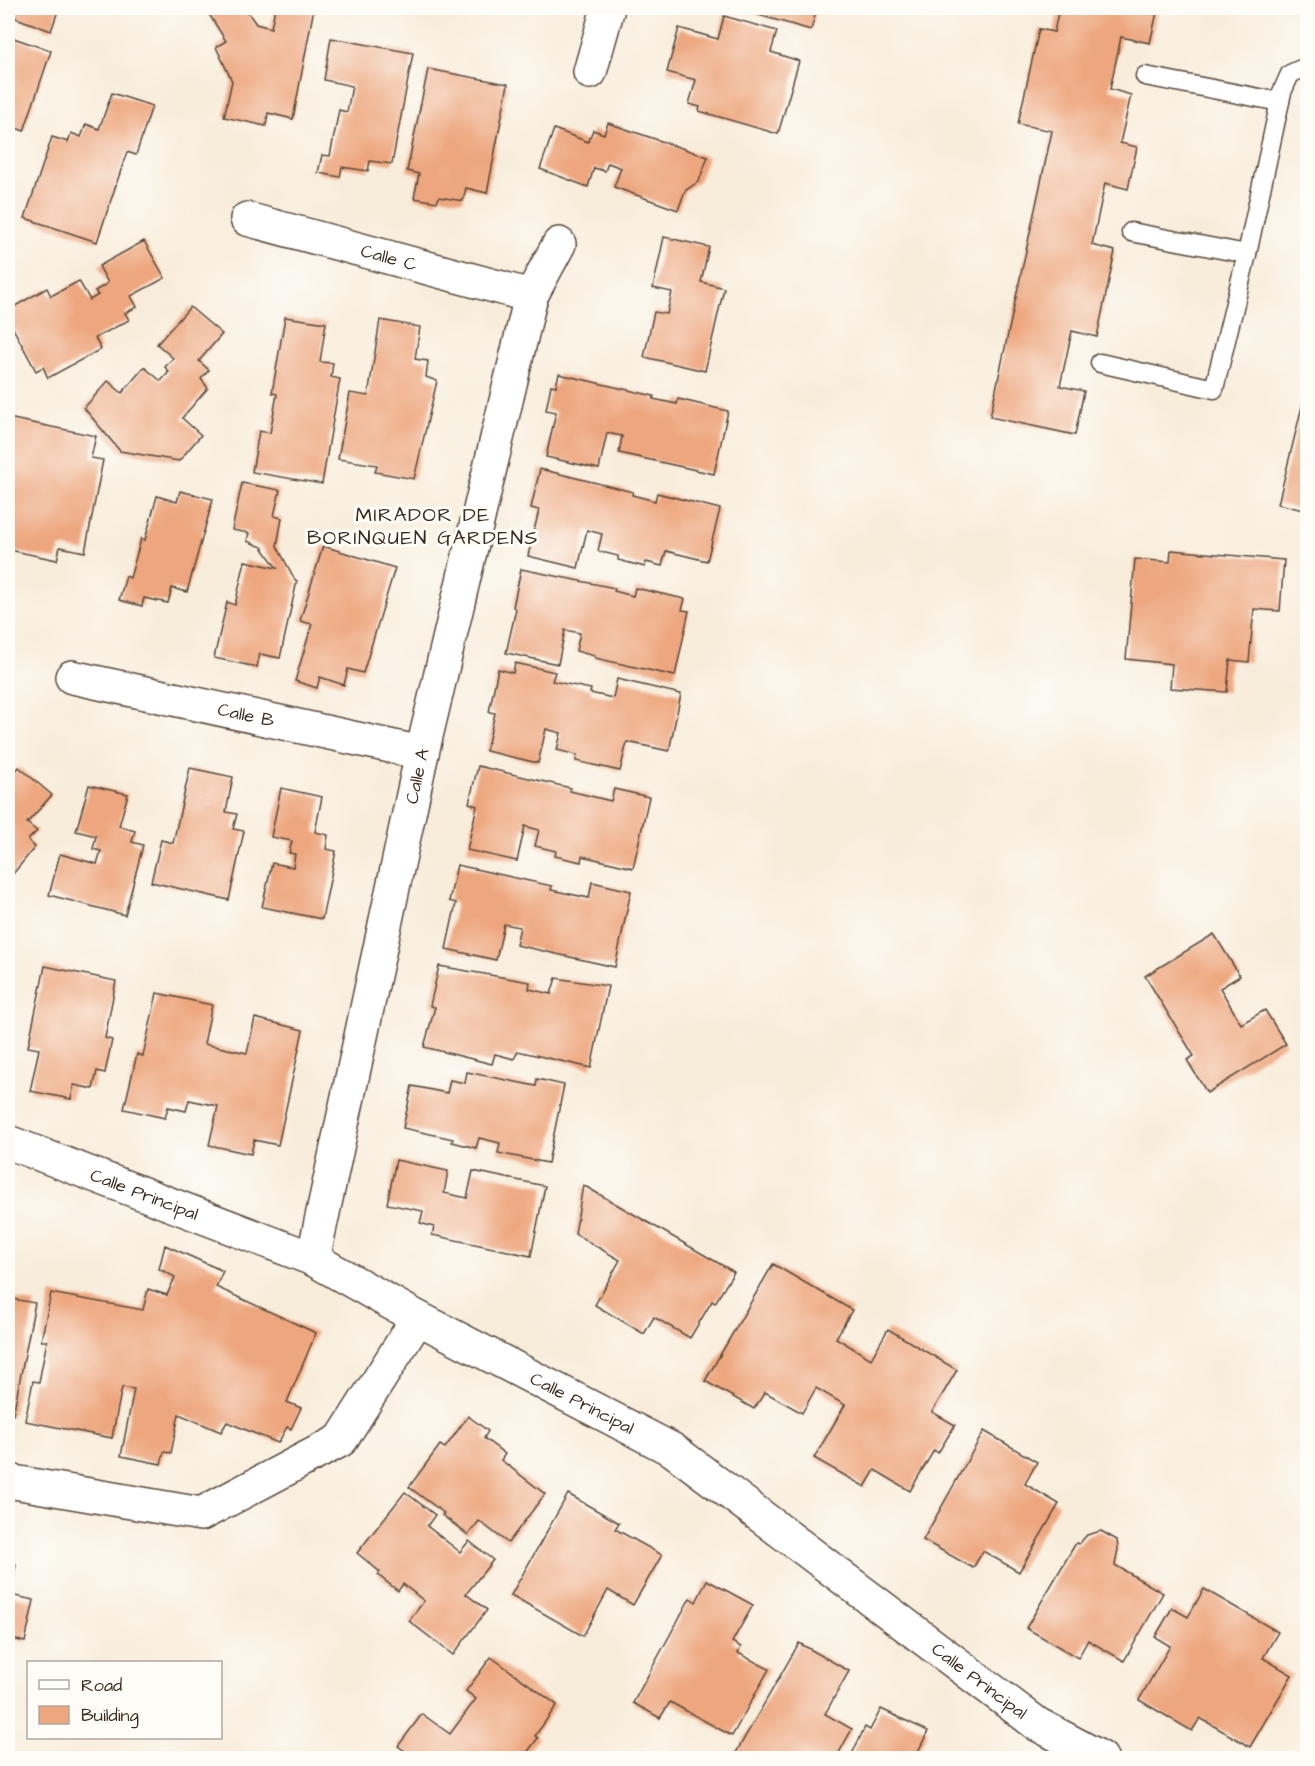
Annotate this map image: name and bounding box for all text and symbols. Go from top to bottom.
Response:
street label: Calle C [358,238,420,278]
district label: MIRADOR DE BORINQUEN GARDENS [307,501,539,552]
street label: Calle B [215,697,277,734]
street label: Calle A [399,746,436,806]
street label: Calle Principal [86,1163,202,1227]
street label: Calle Principal [526,1366,638,1441]
street label: Calle Principal [926,1637,1032,1726]
legend [27,1661,222,1739]
text: Road [81,1673,122,1698]
text: Building [81,1703,139,1729]

